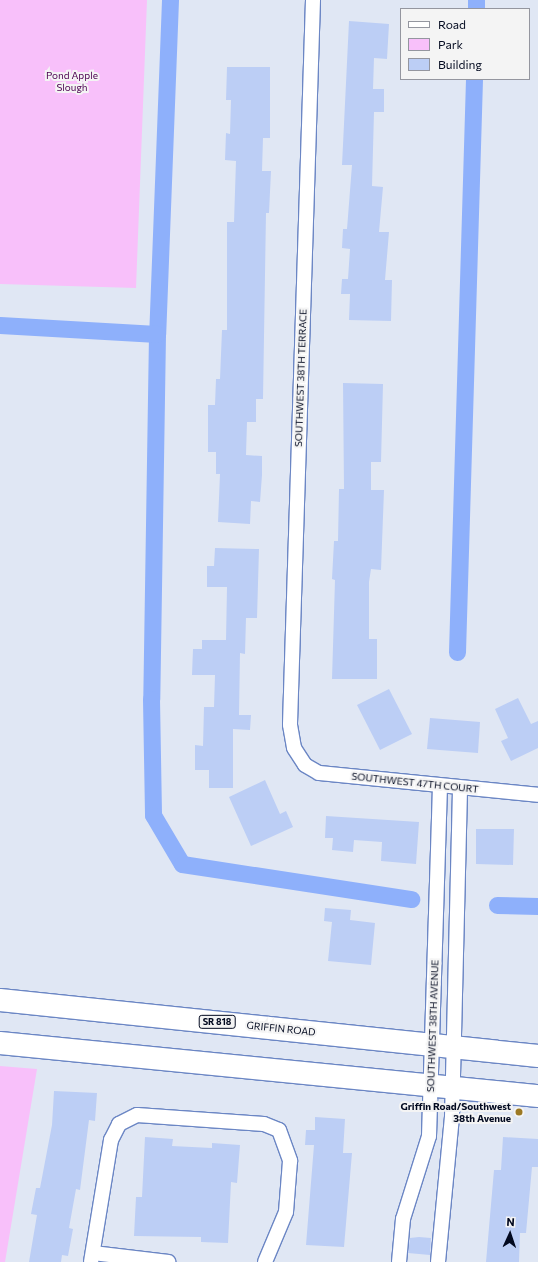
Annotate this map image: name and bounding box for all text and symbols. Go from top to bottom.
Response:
legend [400,8,530,80]
text: Road [438,17,466,31]
text: Park [438,37,463,51]
text: Building [438,57,482,71]
park label: Pond Apple Slough [46,69,98,92]
street label: SOUTHWEST 38TH TERRACE [293,309,309,447]
street label: SOUTHWEST 47TH COURT [351,770,479,796]
street label: SOUTHWEST 38TH AVENUE [425,960,441,1092]
road number: SR 818 [198,1015,236,1029]
street label: GRIFFIN ROAD [246,1019,316,1039]
place label: Griffin Road/Southwest 38th Avenue [400,1100,511,1124]
marker: Griffin Road/Southwest 38th Avenue [514,1107,524,1117]
north arrow [490,1214,530,1254]
text: N [506,1215,515,1228]

